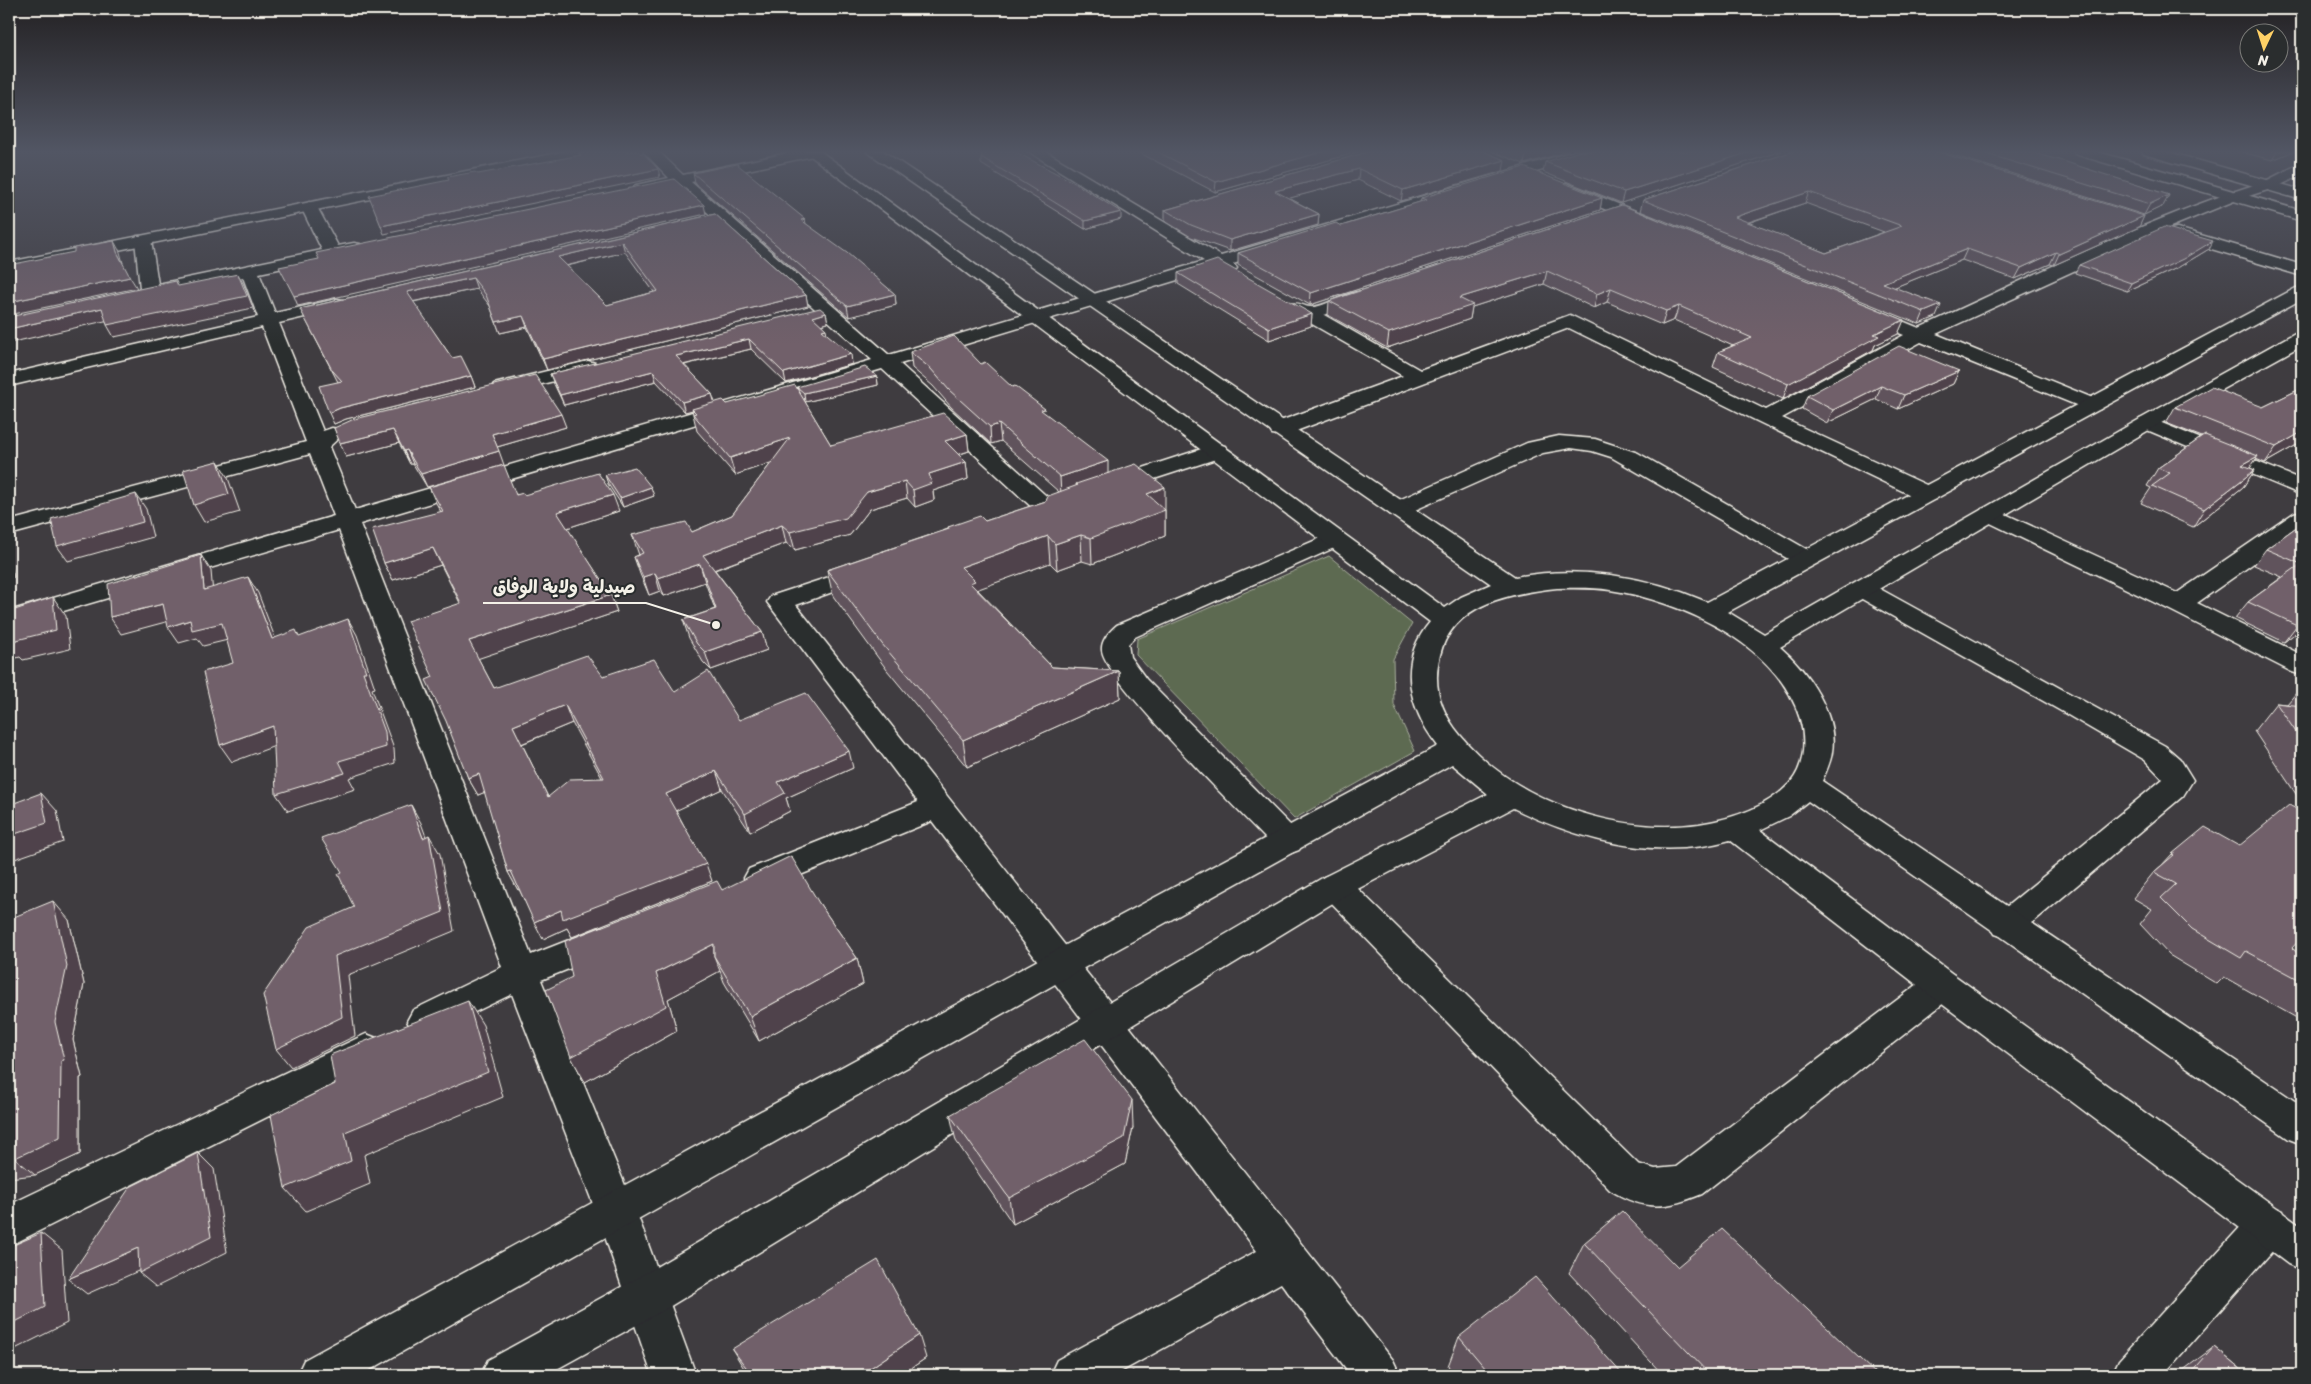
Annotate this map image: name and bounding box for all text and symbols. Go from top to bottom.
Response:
north arrow [2238,22,2288,72]
text: N [2257,48,2270,73]
callout: صيدلية ولاية الوفاق [483,570,646,603]
text: صيدلية ولاية الوفاق [493,571,635,603]

